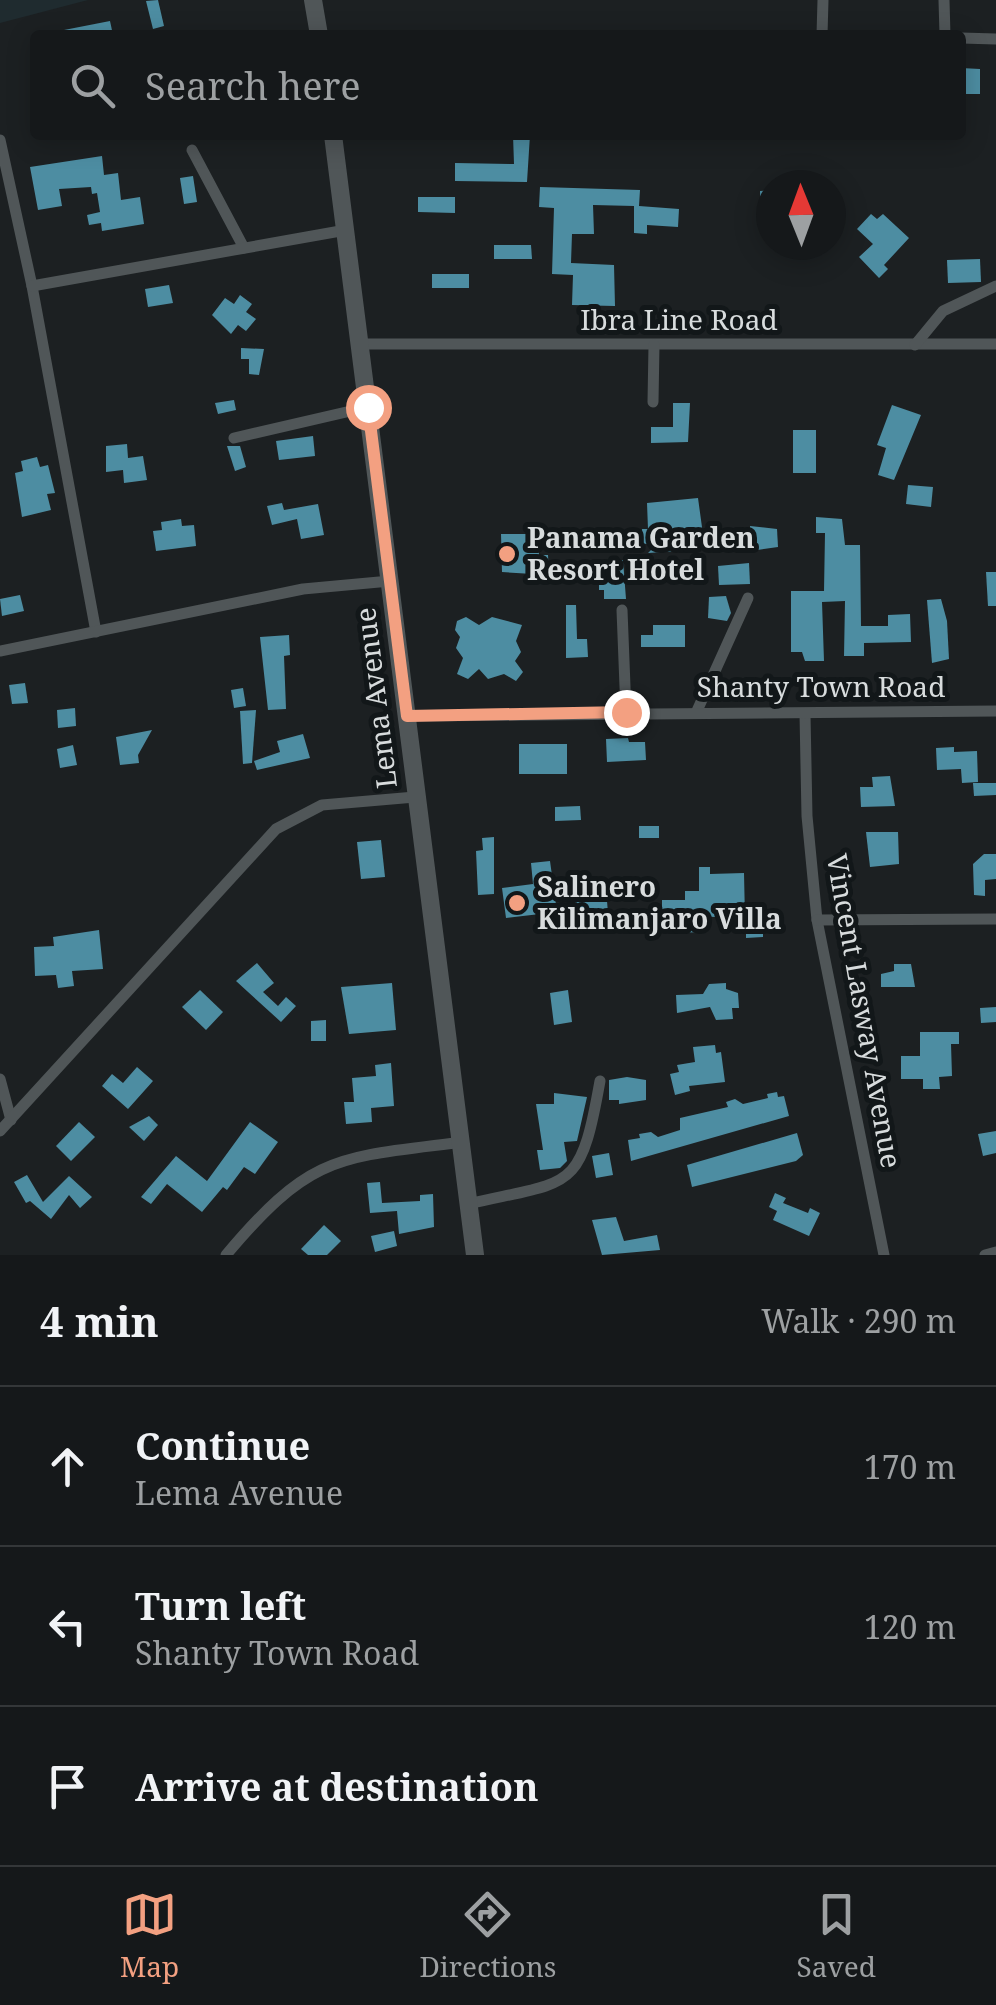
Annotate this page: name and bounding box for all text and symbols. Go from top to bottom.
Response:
search box [30,30,966,140]
icon: search [65,58,120,113]
text: Search here [145,59,361,111]
north arrow [756,170,846,260]
street label: Ibra Line Road [580,300,778,338]
route start [346,385,392,431]
place label: Panama Garden Resort Hotel [527,518,755,588]
marker: Panama Garden Resort Hotel [496,543,518,565]
street label: Lema Avenue [345,605,405,791]
street label: Shanty Town Road [697,667,945,705]
route end [604,690,650,736]
street label: Vincent Lasway Avenue [819,851,911,1171]
place label: Salinero Kilimanjaro Villa [537,867,782,937]
marker: Salinero Kilimanjaro Villa [506,892,528,914]
text: 4 min [40,1292,159,1349]
text: Walk · 290 m [761,1299,956,1342]
text: Continue [135,1419,310,1471]
icon: ahead [40,1439,95,1494]
text: 170 m [864,1445,956,1488]
text: Lema Avenue [135,1471,343,1514]
text: Turn left [135,1579,306,1631]
icon: left [40,1599,95,1654]
text: 120 m [864,1605,956,1648]
text: Shanty Town Road [135,1631,419,1674]
icon: arrive [40,1759,95,1814]
text: Arrive at destination [135,1760,539,1812]
tab: Map [120,1887,179,1985]
tab: Directions [419,1887,556,1985]
tab: Saved [797,1887,876,1985]

